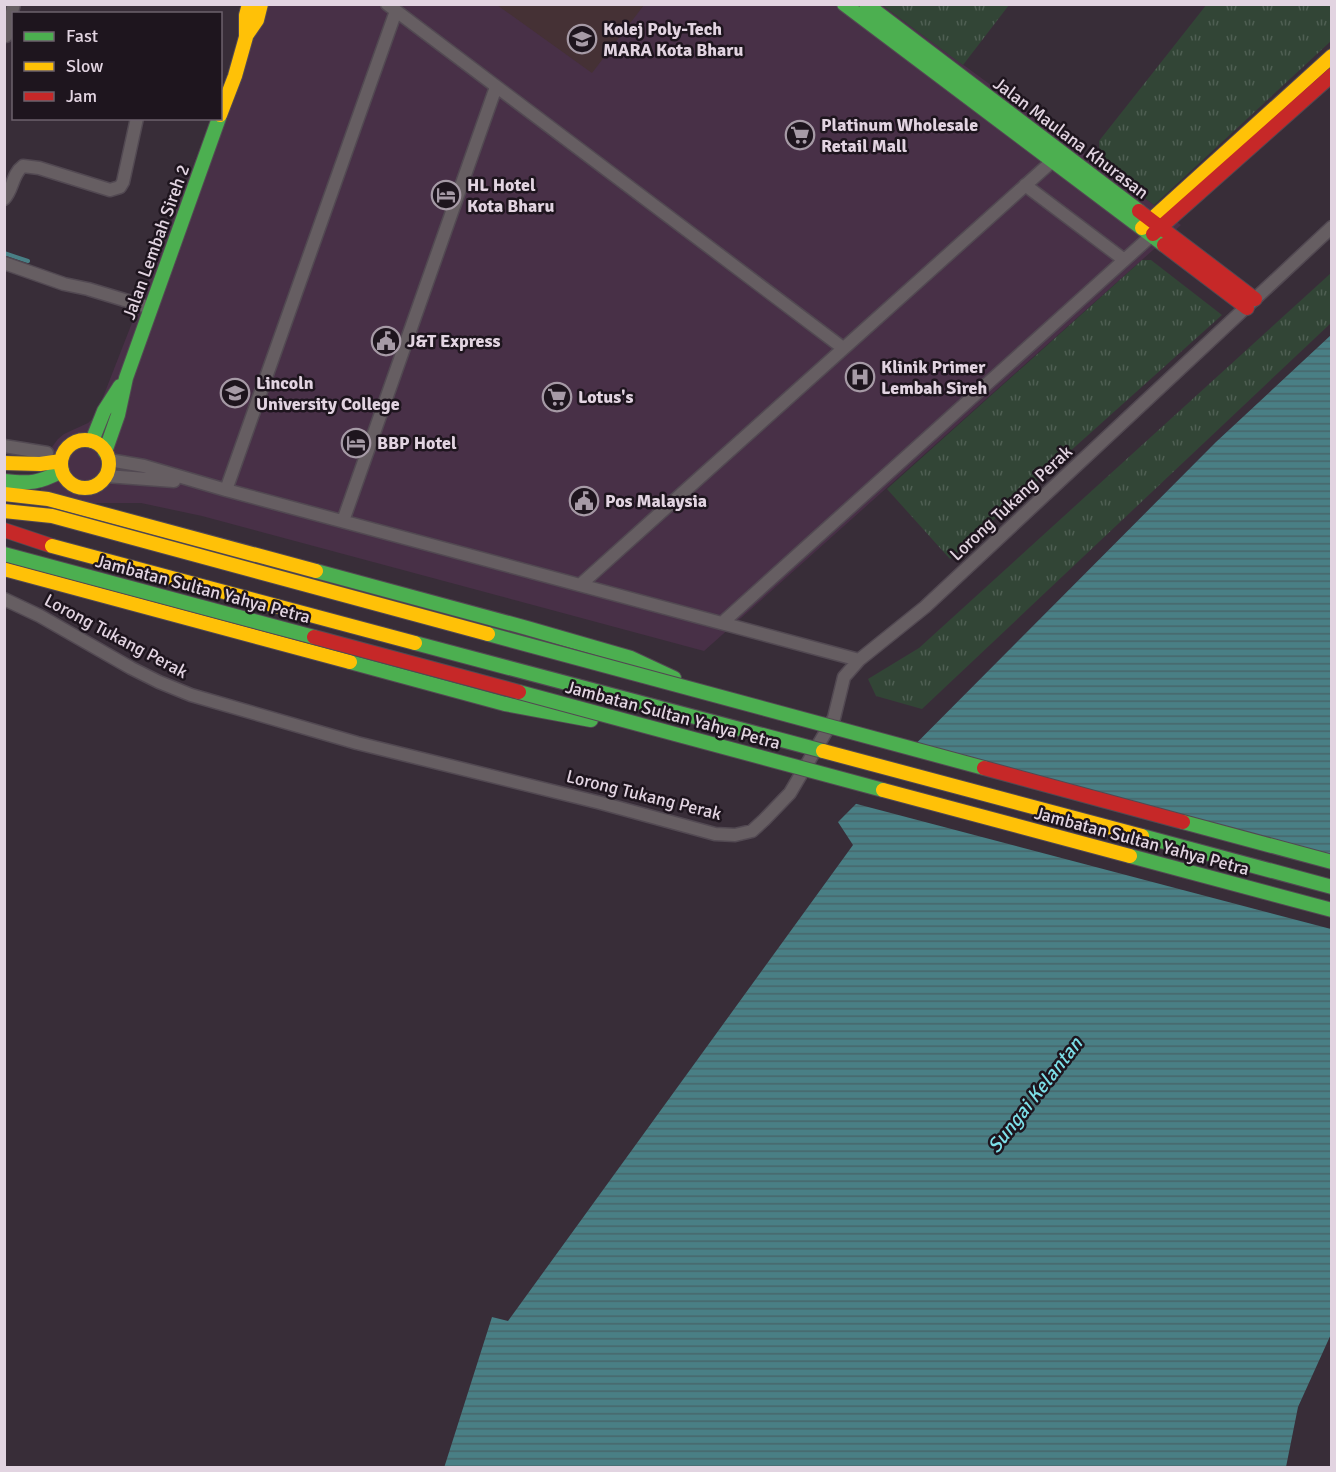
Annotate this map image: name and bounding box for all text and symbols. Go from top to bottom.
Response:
legend [12,12,222,120]
place label: Kolej Poly-Tech MARA Kota Bharu [603,18,743,61]
school or university icon: Kolej Poly-Tech MARA Kota Bharu [566,23,598,55]
text: Fast [66,25,98,47]
text: Slow [66,55,103,77]
street label: Jalan Maulana Khurasan [989,72,1153,204]
text: Jam [66,85,97,107]
place label: Platinum Wholesale Retail Mall [821,114,978,157]
supermarket icon: Platinum Wholesale Retail Mall [784,119,816,151]
street label: Jalan Lembah Sireh 2 [118,162,194,322]
place label: HL Hotel Kota Bharu [467,174,554,217]
hotel icon: HL Hotel Kota Bharu [430,179,462,211]
public building icon: J&T Express [370,325,402,357]
place label: J&T Express [407,330,500,352]
place label: Klinik Primer Lembah Sireh [881,356,988,399]
hospital icon: Klinik Primer Lembah Sireh [844,361,876,393]
place label: Lincoln University College [256,372,400,415]
school or university icon: Lincoln University College [219,377,251,409]
supermarket icon: Lotus's [541,381,573,413]
place label: Lotus's [578,386,633,408]
hotel icon: BBP Hotel [340,427,372,459]
place label: BBP Hotel [377,432,457,454]
street label: Lorong Tukang Perak [945,441,1077,565]
public building icon: Pos Malaysia [568,485,600,517]
place label: Pos Malaysia [605,490,707,512]
street label: Jambatan Sultan Yahya Petra [93,550,313,628]
street label: Lorong Tukang Perak [41,589,191,683]
street label: Jambatan Sultan Yahya Petra [563,676,783,754]
street label: Lorong Tukang Perak [564,765,724,825]
street label: Jambatan Sultan Yahya Petra [1032,802,1252,880]
water label: Sungai Kelantan [982,1031,1089,1158]

